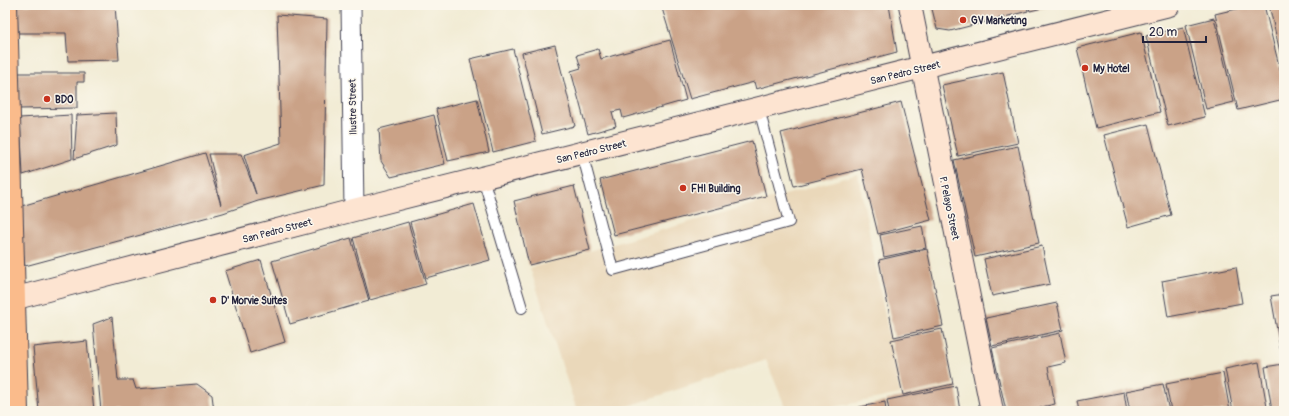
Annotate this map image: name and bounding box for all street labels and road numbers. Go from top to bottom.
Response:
street label: San Pedro Street [869,58,942,87]
street label: Ilustre Street [346,78,359,135]
street label: San Pedro Street [555,137,628,166]
street label: P. Pelayo Street [936,175,962,242]
street label: San Pedro Street [241,216,314,246]

